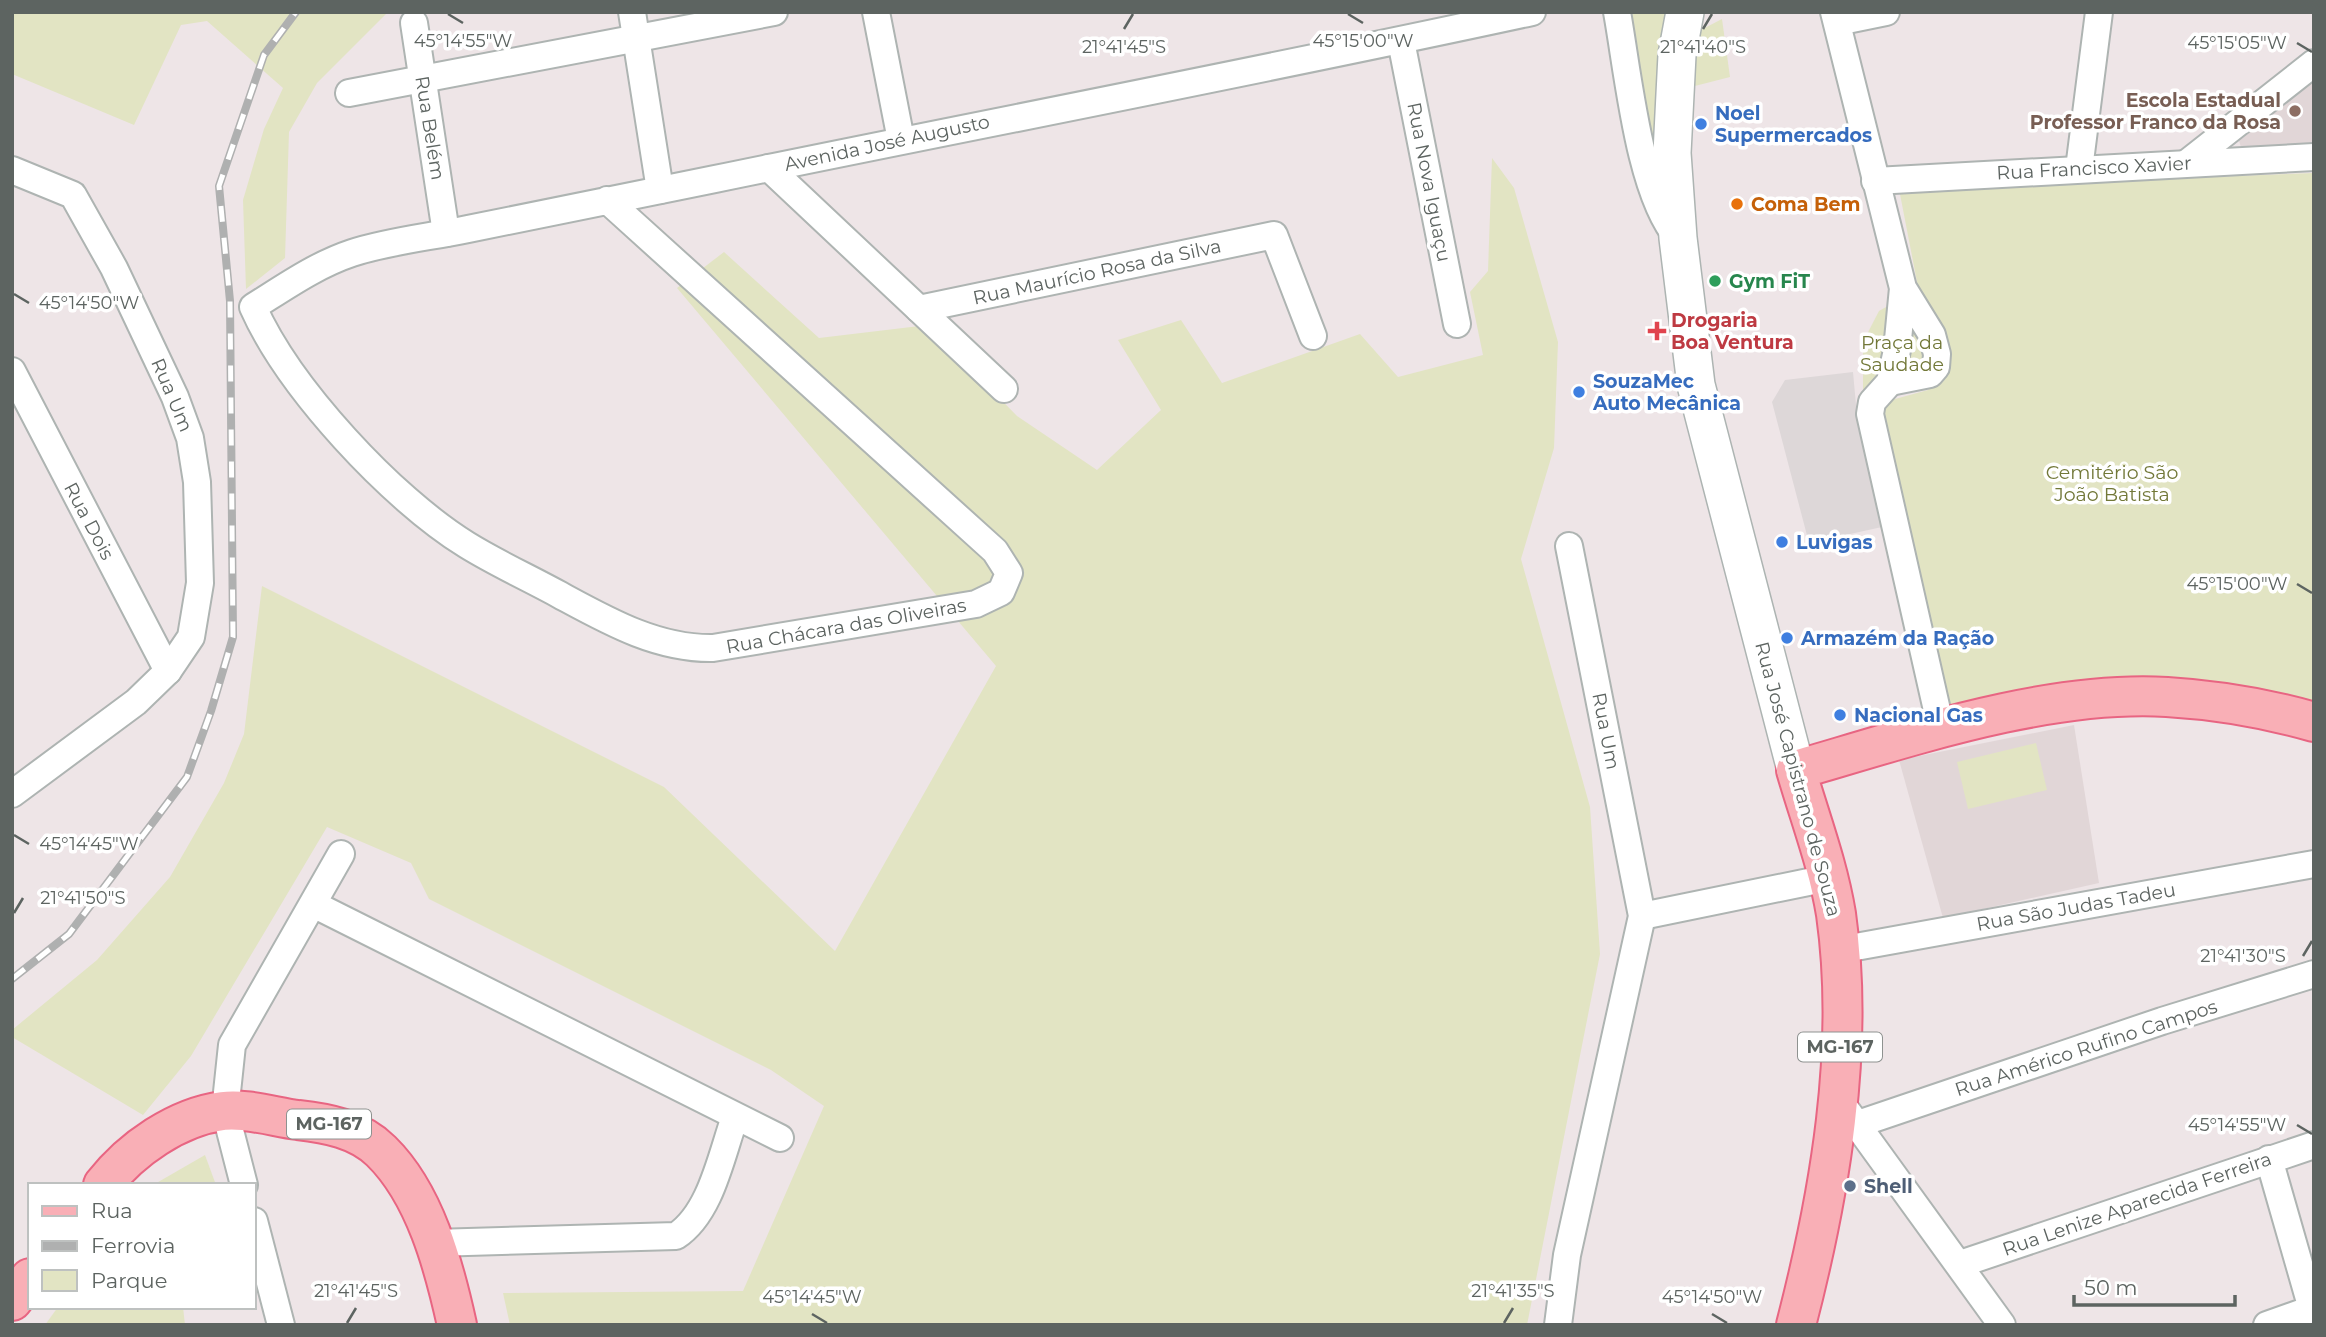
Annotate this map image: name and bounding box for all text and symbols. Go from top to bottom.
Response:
text: 45°14'55"W [414,30,512,52]
text: 45°15'00"W [1312,30,1414,52]
text: 45°15'05"W [2187,32,2287,54]
text: 21°41'45"S [1082,36,1166,58]
text: 21°41'40"S [1660,36,1746,58]
street label: Rua Belém [410,74,450,182]
place label: Escola Estadual Professor Franco da Rosa [2030,89,2281,134]
street label: Rua Nova Iguaçu [1402,100,1456,264]
place label: Noel Supermercados [1715,102,1872,147]
marker: Escola Estadual Professor Franco da Rosa [2287,103,2303,119]
street label: Avenida José Augusto [782,110,992,176]
marker: Noel Supermercados [1693,116,1709,132]
street label: Rua Francisco Xavier [1996,151,2192,185]
place label: Coma Bem [1751,193,1860,216]
marker: Coma Bem [1729,196,1745,212]
street label: Rua Maurício Rosa da Silva [971,234,1223,310]
place label: Gym FiT [1729,270,1810,293]
marker: Gym FiT [1707,273,1723,289]
text: 45°14'50"W [39,292,139,314]
place label: Drogaria Boa Ventura [1671,309,1794,354]
marker: Drogaria Boa Ventura [1649,323,1665,339]
park label: Praça da Saudade [1860,331,1944,376]
street label: Rua Um [146,355,198,435]
place label: SouzaMec Auto Mecânica [1592,370,1741,415]
marker: SouzaMec Auto Mecânica [1571,384,1587,400]
park label: Cemitério São João Batista [2046,461,2178,506]
street label: Rua Dois [59,478,119,564]
place label: Luvigas [1796,531,1873,554]
marker: Luvigas [1774,534,1790,550]
text: 45°15'00"W [2186,573,2288,595]
street label: Rua Chácara das Oliveiras [724,594,968,658]
place label: Armazém da Ração [1800,627,1994,650]
marker: Armazém da Ração [1779,630,1795,646]
street label: Rua José Capistrano de Souza [1750,639,1846,919]
street label: Rua Um [1587,691,1625,771]
place label: Nacional Gas [1854,704,1983,727]
marker: Nacional Gas [1832,707,1848,723]
text: 45°14'45"W [39,833,139,855]
street label: Rua São Judas Tadeu [1975,878,2177,936]
text: 21°41'50"S [40,887,126,909]
text: 21°41'30"S [2200,945,2286,967]
street label: Rua Américo Rufino Campos [1952,995,2220,1101]
road number: MG-167 [1798,1032,1882,1062]
road number: MG-167 [287,1110,371,1139]
text: 45°14'55"W [2188,1114,2286,1136]
street label: Rua Lenize Aparecida Ferreira [1999,1147,2275,1261]
place label: Shell [1864,1175,1913,1198]
marker: Shell [1842,1178,1858,1194]
legend [28,1183,256,1309]
text: Rua [91,1198,133,1223]
text: Ferrovia [91,1233,175,1258]
scale bar [2074,1264,2235,1308]
text: Parque [91,1268,167,1293]
text: 50 m [2084,1275,2138,1300]
text: 21°41'45"S [314,1280,398,1302]
text: 21°41'35"S [1471,1280,1555,1302]
text: 45°14'45"W [762,1286,862,1308]
text: 45°14'50"W [1662,1286,1762,1308]

